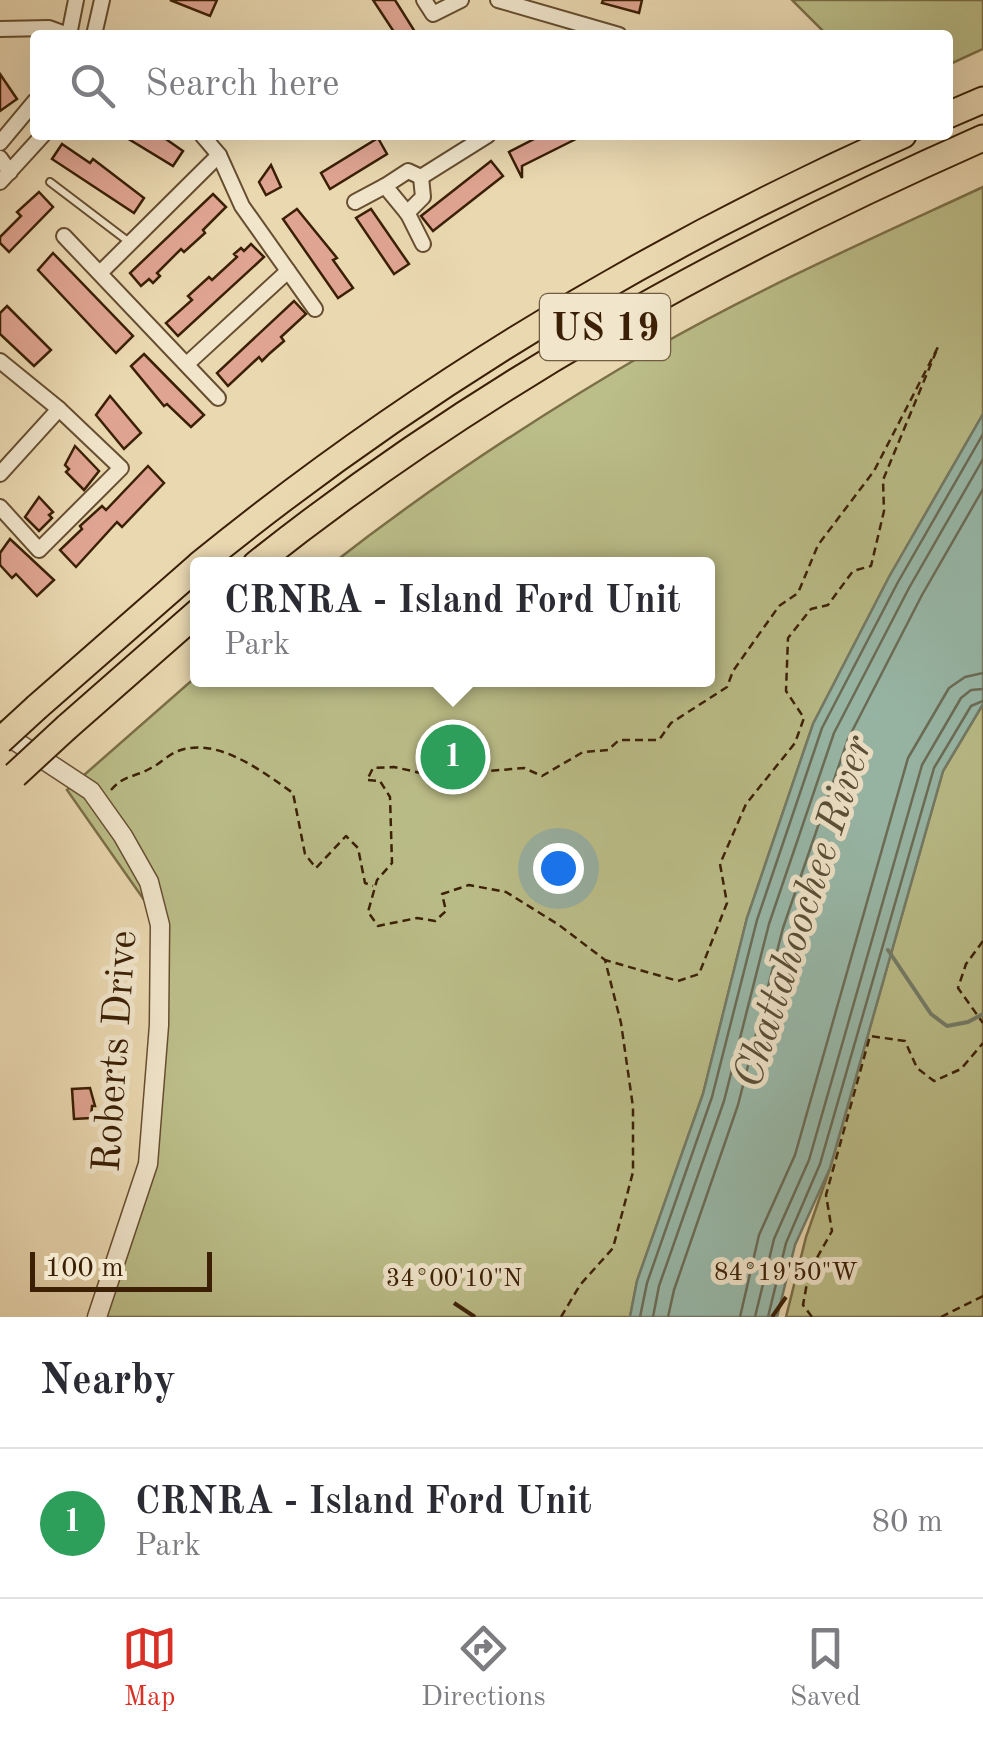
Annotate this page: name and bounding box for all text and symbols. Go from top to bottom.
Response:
search box [30,30,953,140]
icon: search [65,58,120,113]
text: Search here [145,66,340,104]
road number: US 19 [540,294,670,360]
popup [190,557,715,687]
text: CRNRA - Island Ford Unit [224,583,681,621]
text: Park [224,630,290,662]
pin: 1 [420,720,486,794]
water label: Chattahoochee River [728,730,882,1093]
your location [533,843,584,894]
street label: Roberts Drive [89,929,145,1174]
scale bar [30,1247,212,1292]
text: 100 m [45,1255,124,1283]
text: 84°19'50"W [714,1261,858,1286]
text: 34°00'10"N [386,1267,522,1292]
text: Nearby [40,1361,176,1403]
text: CRNRA - Island Ford Unit [135,1484,592,1522]
text: 1 [63,1507,82,1539]
text: 80 m [872,1507,943,1539]
text: Park [135,1531,201,1563]
tab: Map [122,1621,177,1716]
tab: Directions [421,1621,546,1716]
tab: Saved [790,1621,861,1716]

